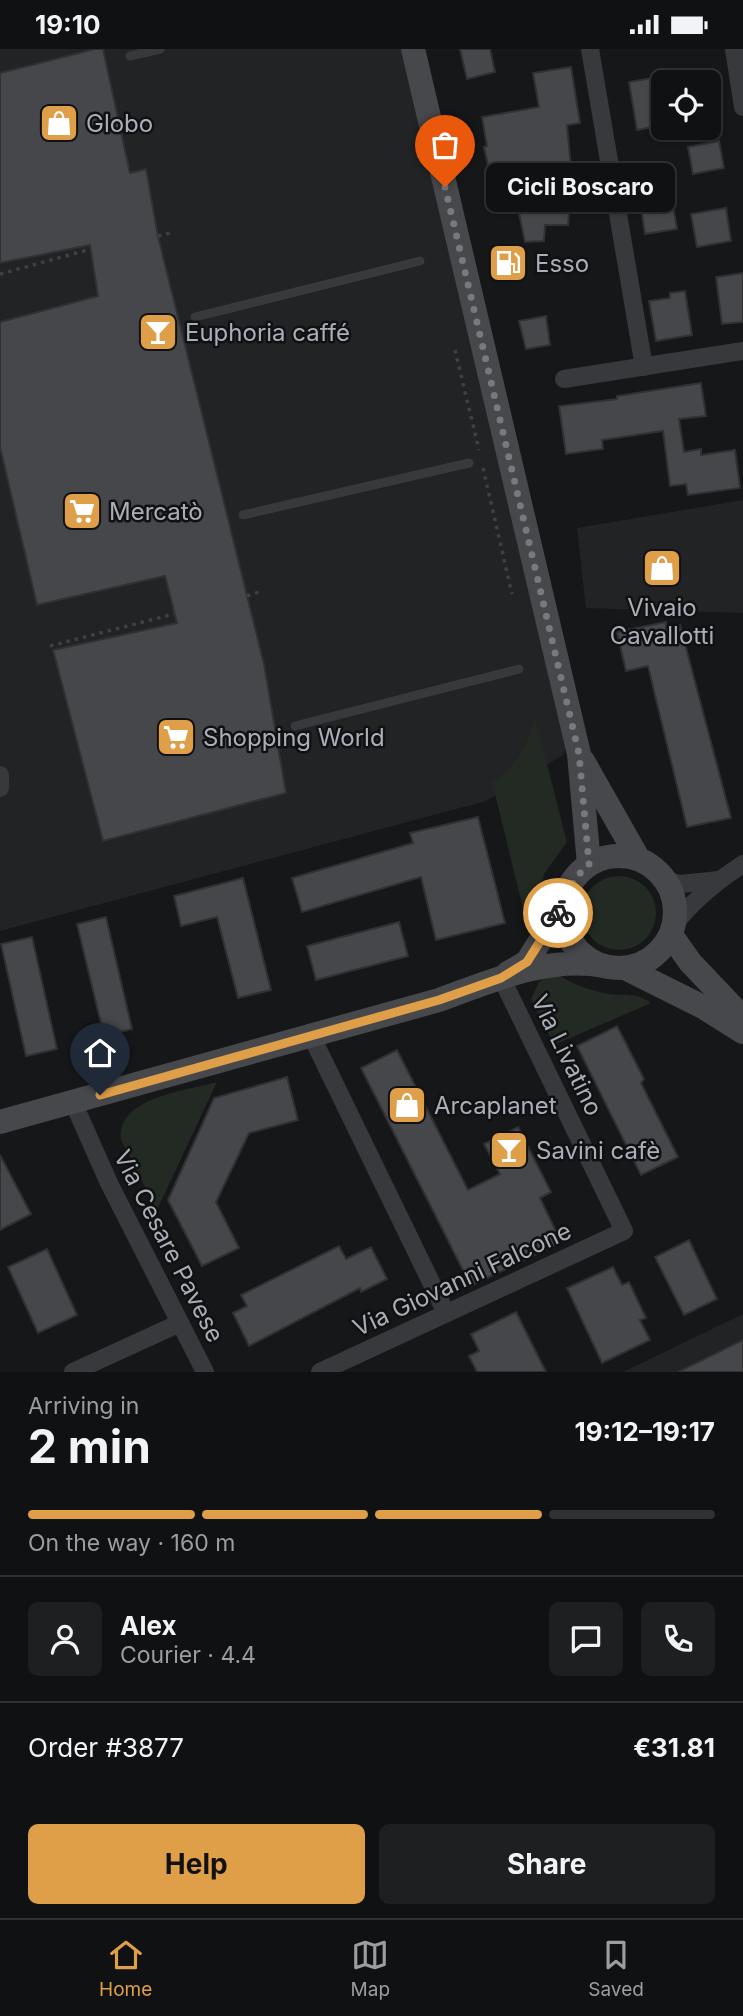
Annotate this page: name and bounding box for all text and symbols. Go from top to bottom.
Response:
text: 19:10 [35,9,101,40]
map controls [651,70,721,140]
button: locate [651,70,721,140]
shop icon: Globo [38,102,80,144]
place label: Globo [86,109,153,138]
pin [415,115,475,187]
icon: bag [426,126,464,164]
callout: Cicli Boscaro [487,163,676,211]
text: Cicli Boscaro [507,173,654,201]
fuel station icon: Esso [487,242,529,284]
place label: Esso [535,249,589,278]
bar icon: Euphoria caffé [137,311,179,353]
place label: Euphoria caffé [185,318,350,347]
supermarket icon: Mercatò [61,490,103,532]
place label: Mercatò [109,497,203,526]
shop icon: Vivaio Cavallotti [641,547,683,589]
place label: Vivaio Cavallotti [610,593,714,650]
supermarket icon: Shopping World [155,716,197,758]
place label: Shopping World [203,723,385,752]
courier [523,878,593,948]
icon: bike [539,894,577,932]
street label: Via Livatino [525,990,609,1120]
pin [70,1023,130,1095]
icon: home [81,1034,119,1072]
shop icon: Arcaplanet [386,1084,428,1126]
place label: Arcaplanet [434,1091,557,1120]
bar icon: Savini cafè [488,1129,530,1171]
place label: Savini cafè [536,1136,660,1165]
street label: Via Cesare Pavese [108,1145,230,1347]
street label: Via Giovanni Falcone [348,1216,576,1342]
text: Arriving in [28,1392,139,1420]
text: 19:12–19:17 [575,1416,715,1447]
text: 2 min [28,1418,151,1474]
text: On the way · 160 m [28,1529,235,1557]
button: person [28,1602,102,1676]
button: chat [549,1602,623,1676]
button: phone [641,1602,715,1676]
text: Alex [120,1610,177,1641]
text: Courier · 4.4 [120,1641,256,1669]
text: Order #3877 [28,1732,184,1763]
text: €31.81 [633,1732,715,1763]
button: Help [28,1824,365,1904]
button: Share [379,1824,715,1904]
tab: Home [99,1936,152,2001]
tab: Map [351,1936,390,2001]
tab: Saved [588,1936,644,2001]

